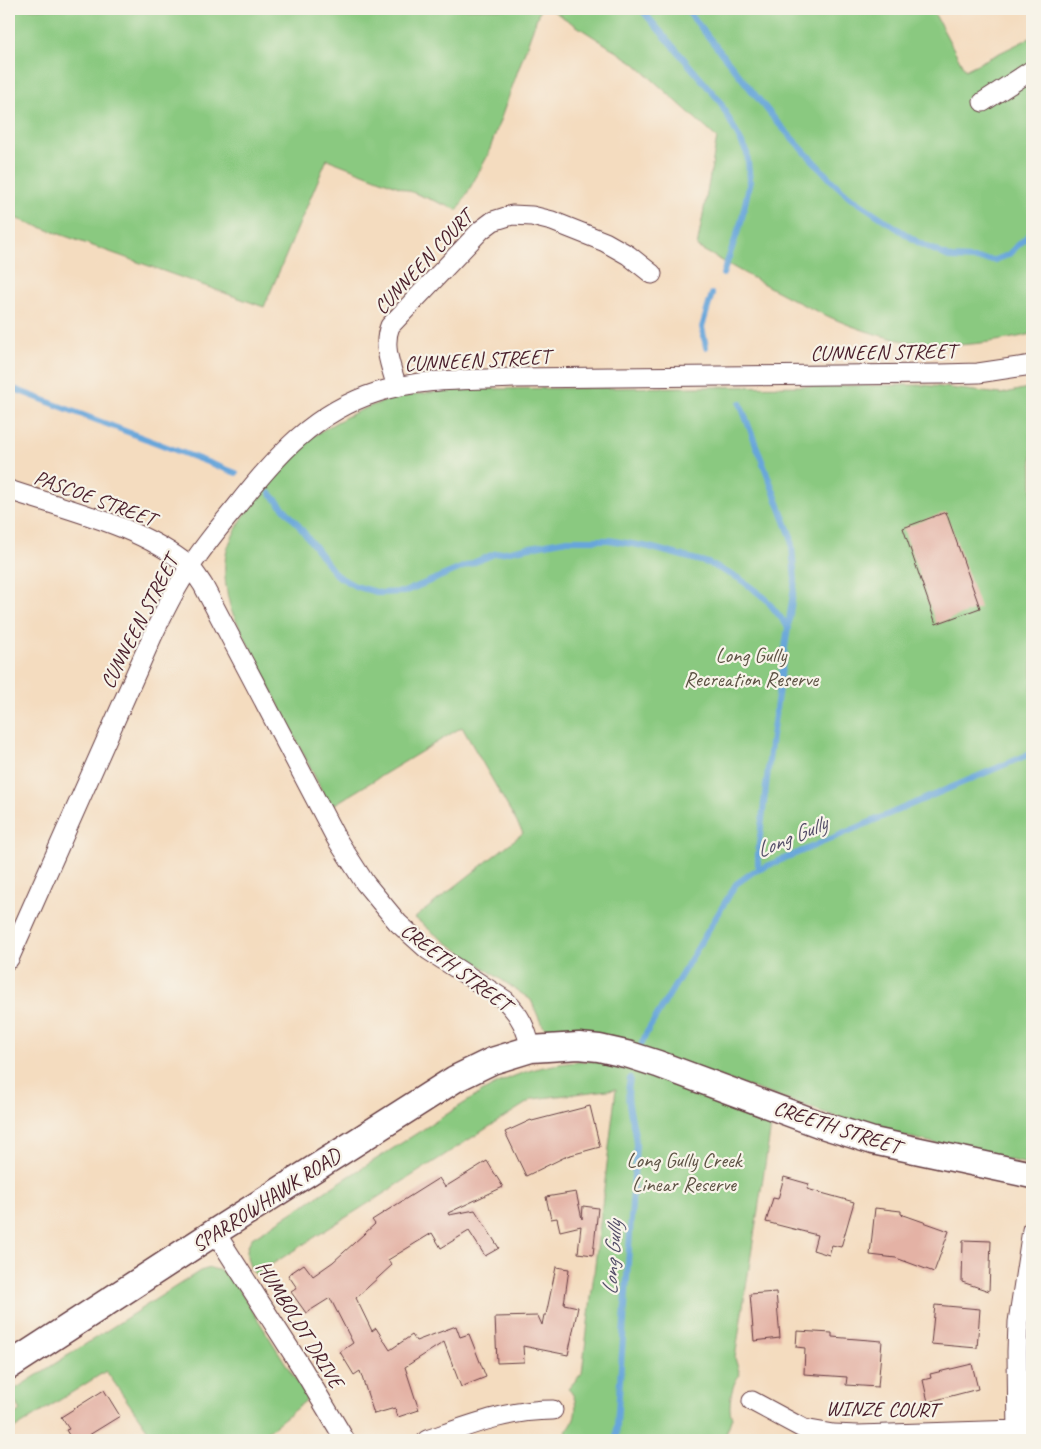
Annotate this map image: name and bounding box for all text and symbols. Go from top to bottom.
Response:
street label: CUNNEEN COURT [368,201,481,320]
street label: CUNNEEN STREET [810,338,961,366]
street label: CUNNEEN STREET [404,343,556,377]
street label: PASCOE STREET [31,464,164,534]
street label: CUNNEEN STREET [94,546,186,693]
park label: Long Gully Recreation Reserve [684,642,819,692]
water label: Long Gully [752,808,834,864]
street label: CREETH STREET [396,917,520,1020]
street label: CREETH STREET [771,1094,909,1161]
street label: SPARROWHAWK ROAD [187,1141,347,1258]
park label: Long Gully Creek Linear Reserve [627,1147,744,1197]
water label: Long Gully [595,1217,629,1296]
street label: HUMBOLDT DRIVE [250,1255,351,1395]
street label: WINZE COURT [826,1395,944,1423]

